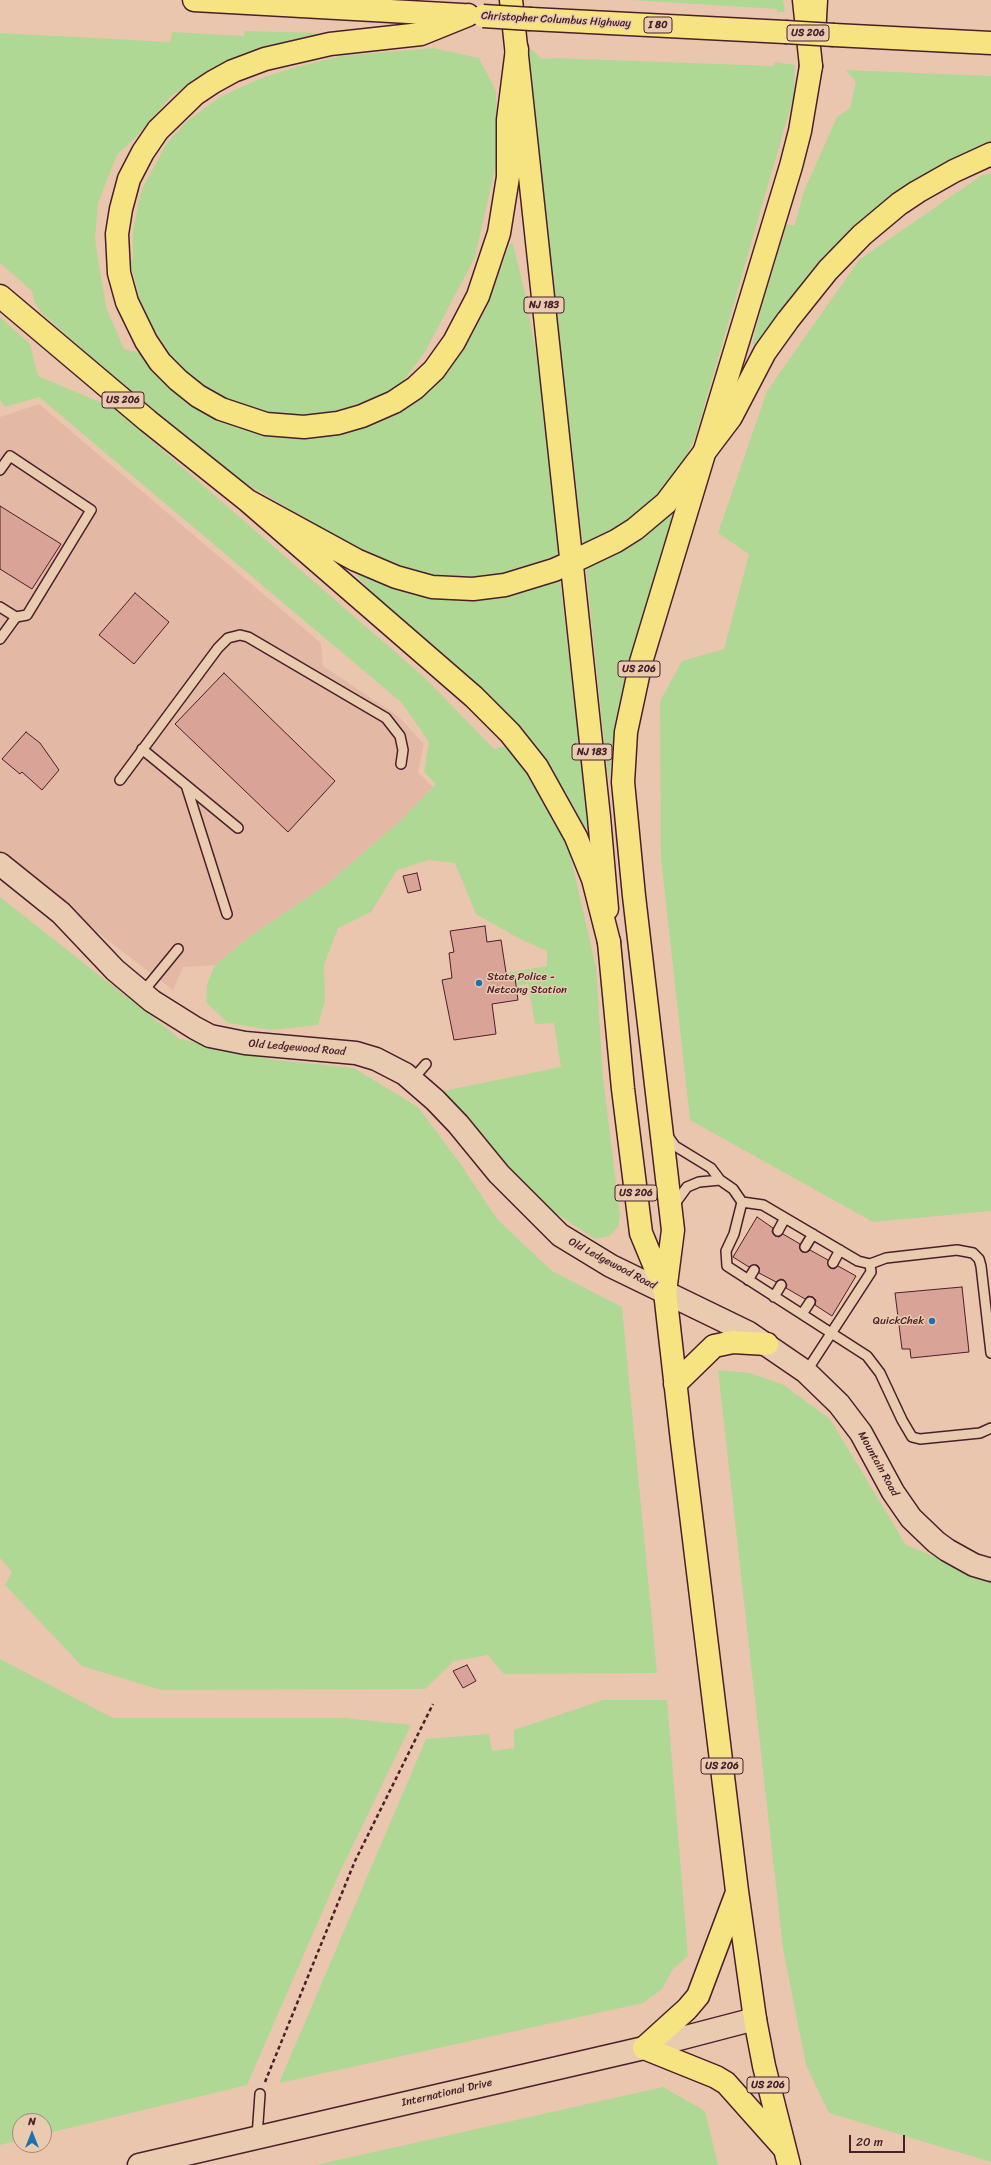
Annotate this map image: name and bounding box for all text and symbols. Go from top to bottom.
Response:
street label: Christopher Columbus Highway [481,9,631,31]
road number: I 80 [644,17,672,33]
road number: US 206 [787,25,829,41]
road number: NJ 183 [524,297,564,313]
road number: US 206 [102,392,144,408]
road number: US 206 [618,661,660,677]
road number: NJ 183 [572,744,612,760]
place label: State Police - Netcong Station [487,970,567,996]
marker: State Police - Netcong Station [474,978,484,988]
street label: Old Ledgewood Road [248,1037,346,1059]
road number: US 206 [615,1185,657,1201]
street label: Old Ledgewood Road [566,1235,658,1293]
place label: QuickChek [873,1314,924,1328]
marker: QuickChek [927,1316,937,1326]
street label: Mountain Road [855,1429,901,1499]
road number: US 206 [701,1758,743,1774]
street label: International Drive [400,2076,494,2110]
road number: US 206 [747,2077,789,2093]
text: N [28,2112,36,2131]
north arrow [12,2113,52,2153]
scale bar [851,2127,907,2153]
text: 20 m [856,2131,883,2153]

